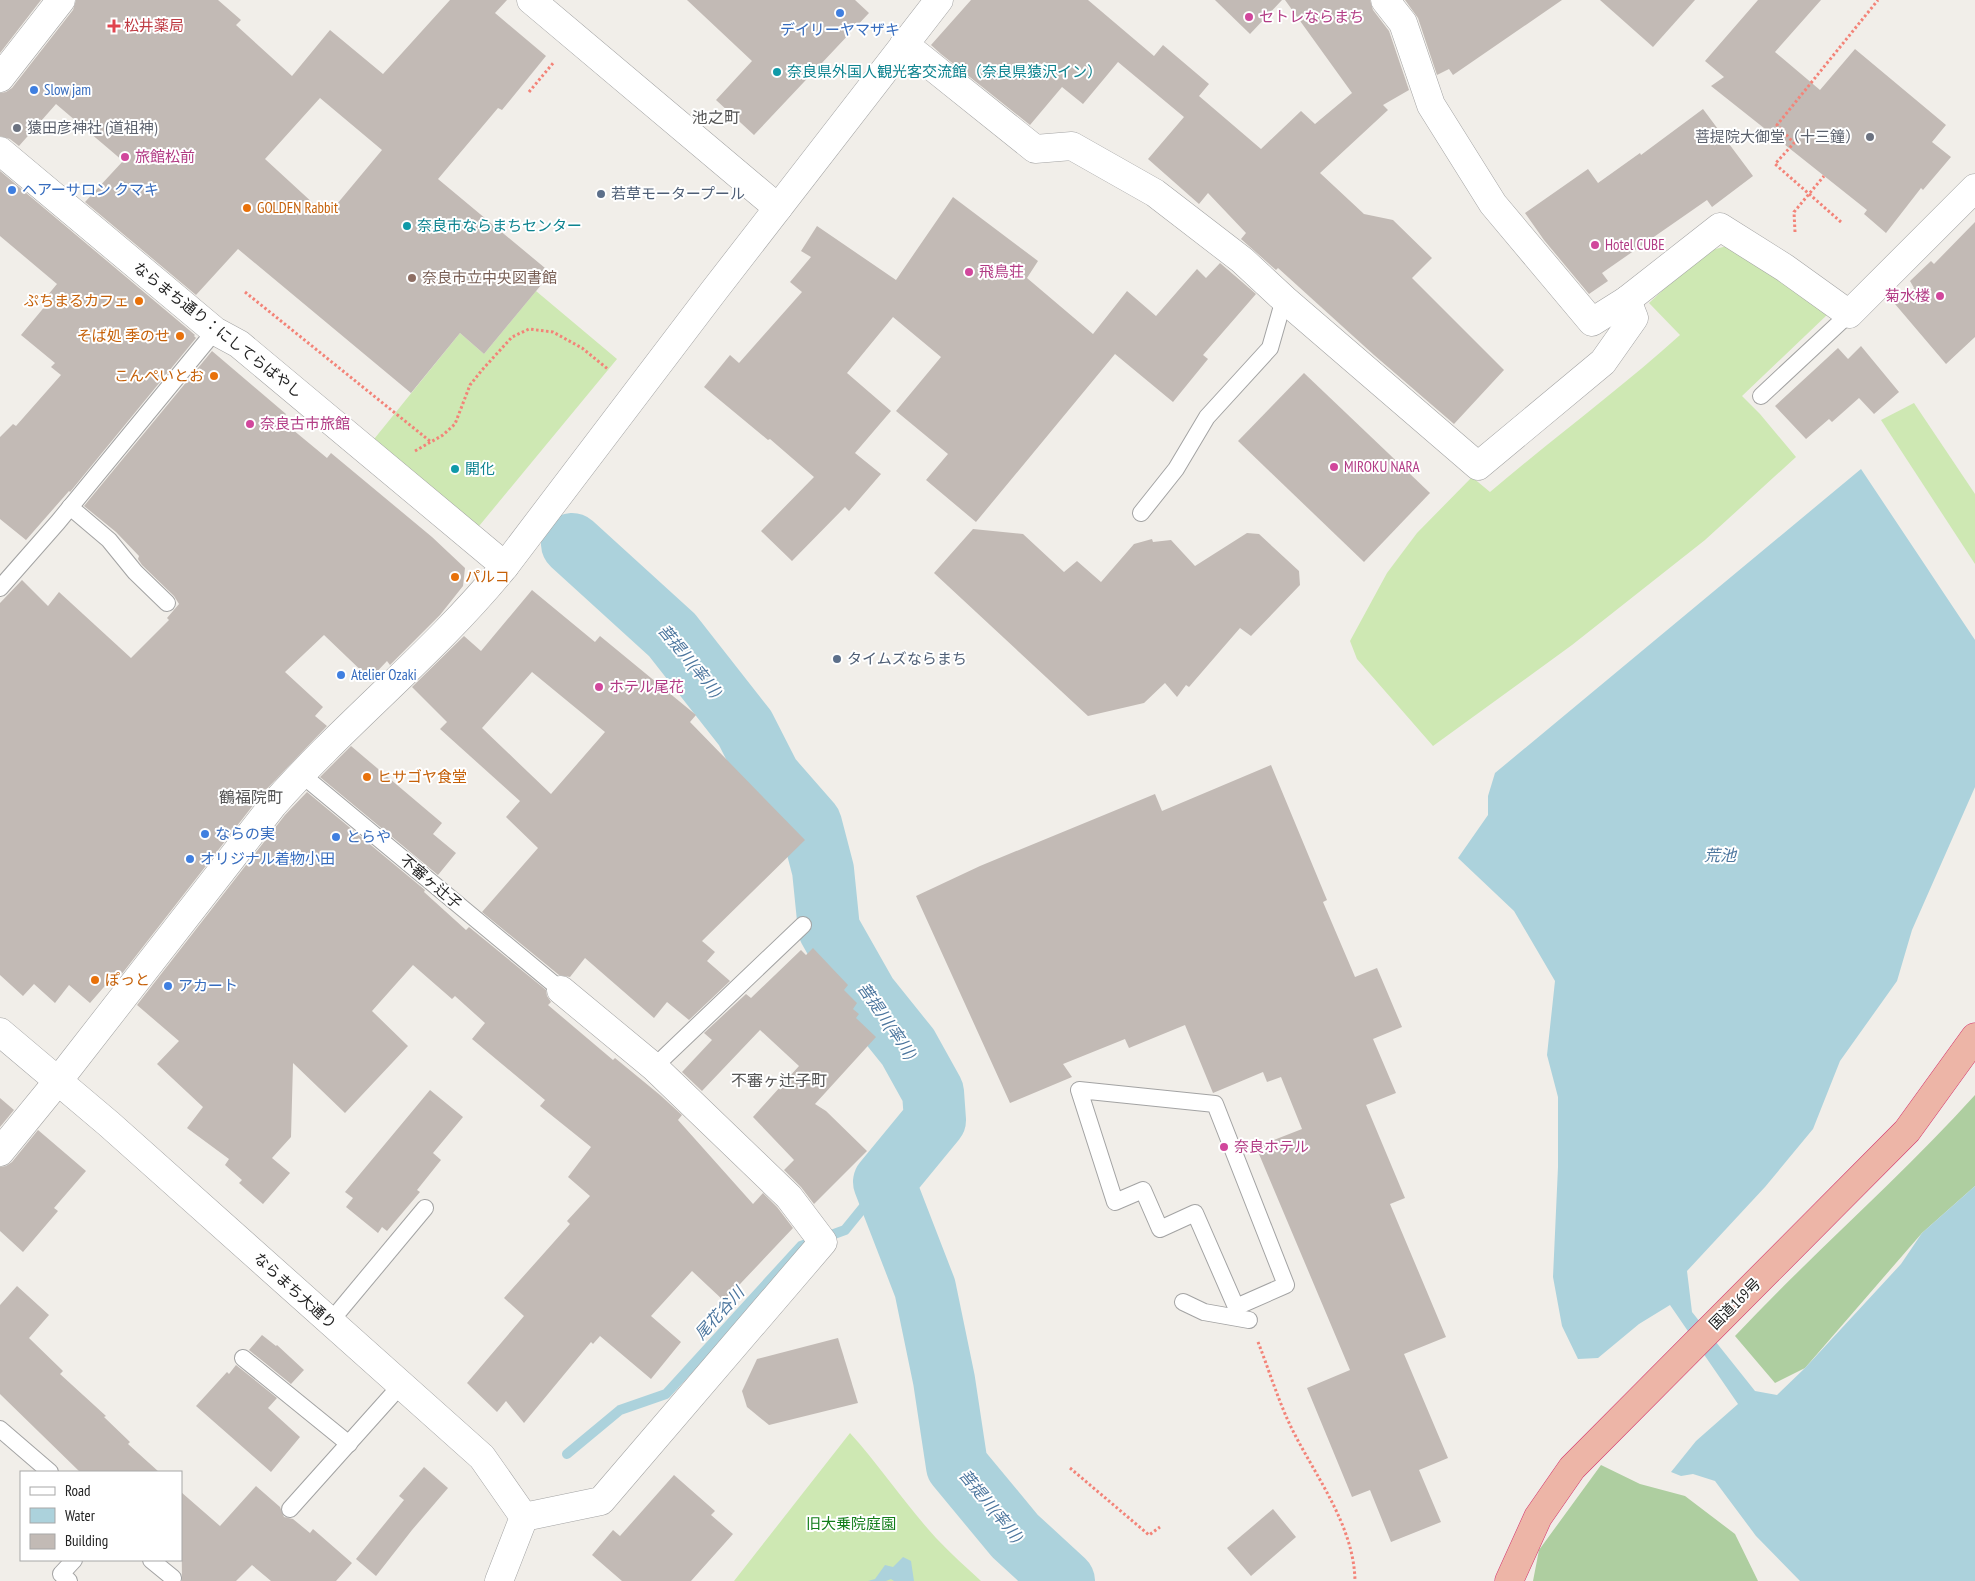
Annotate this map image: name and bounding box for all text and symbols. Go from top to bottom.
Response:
marker: デイリーヤマザキ [834,7,846,19]
place label: セトレならまち [1259,7,1364,26]
marker: セトレならまち [1243,11,1255,23]
place label: 松井薬局 [124,16,184,35]
marker: 松井薬局 [108,20,120,32]
place label: デイリーヤマザキ [780,20,900,39]
place label: 奈良県外国人観光客交流館（奈良県猿沢イン） [787,62,1102,81]
marker: 奈良県外国人観光客交流館（奈良県猿沢イン） [771,66,783,78]
place label: Slow jam [44,80,91,99]
marker: Slow jam [28,84,40,96]
district label: 池之町 [692,107,740,127]
place label: 猿田彦神社 (道祖神) [27,118,158,137]
marker: 猿田彦神社 (道祖神) [11,122,23,134]
place label: 菩提院大御堂（十三鐘） [1695,127,1860,146]
marker: 菩提院大御堂（十三鐘） [1864,131,1876,143]
place label: 旅館松前 [135,147,195,166]
marker: 旅館松前 [119,151,131,163]
place label: ヘアーサロン クマキ [22,180,159,199]
marker: ヘアーサロン クマキ [6,184,18,196]
place label: 若草モータープール [611,184,745,203]
marker: 若草モータープール [595,188,607,200]
place label: GOLDEN Rabbit [257,198,338,217]
marker: GOLDEN Rabbit [241,202,253,214]
place label: 奈良市ならまちセンター [417,216,582,235]
marker: 奈良市ならまちセンター [401,220,413,232]
place label: Hotel CUBE [1605,235,1665,254]
marker: Hotel CUBE [1589,239,1601,251]
street label: ならまち通り：にしてらばやし [130,258,307,402]
place label: 飛鳥荘 [979,262,1024,281]
marker: 飛鳥荘 [963,266,975,278]
place label: 奈良市立中央図書館 [422,268,557,287]
marker: 奈良市立中央図書館 [406,272,418,284]
place label: 菊水楼 [1885,286,1930,305]
marker: 菊水楼 [1934,290,1946,302]
place label: ぷちまるカフェ [24,291,129,310]
marker: ぷちまるカフェ [133,295,145,307]
place label: そば処 季のせ [77,326,170,345]
marker: そば処 季のせ [174,330,186,342]
place label: こんぺいとお [114,366,204,385]
marker: こんぺいとお [208,370,220,382]
place label: 奈良古市旅館 [260,414,350,433]
marker: 奈良古市旅館 [244,418,256,430]
place label: MIROKU NARA [1344,457,1420,476]
place label: 開化 [465,459,495,478]
marker: MIROKU NARA [1328,461,1340,473]
marker: 開化 [449,463,461,475]
place label: パルコ [465,567,510,586]
marker: パルコ [449,571,461,583]
water label: 菩提川(率川) [654,620,727,702]
place label: タイムズならまち [847,649,967,668]
marker: タイムズならまち [831,653,843,665]
place label: Atelier Ozaki [351,665,417,684]
marker: Atelier Ozaki [335,669,347,681]
place label: ホテル尾花 [609,677,684,696]
marker: ホテル尾花 [593,681,605,693]
place label: ヒサゴヤ食堂 [377,767,467,786]
marker: ヒサゴヤ食堂 [361,771,373,783]
district label: 鶴福院町 [219,787,283,807]
place label: ならの実 [215,824,275,843]
place label: とらや [346,827,391,846]
marker: ならの実 [199,828,211,840]
marker: とらや [330,831,342,843]
water label: 荒池 [1704,845,1738,865]
place label: オリジナル着物小田 [200,849,335,868]
street label: 不審ヶ辻子 [396,850,466,913]
marker: オリジナル着物小田 [184,853,196,865]
place label: ぽっと [105,970,150,989]
marker: ぽっと [89,974,101,986]
place label: アカート [178,976,238,995]
water label: 菩提川(率川) [854,978,922,1063]
marker: アカート [162,980,174,992]
district label: 不審ヶ辻子町 [731,1070,827,1090]
place label: 奈良ホテル [1234,1137,1309,1156]
marker: 奈良ホテル [1218,1141,1230,1153]
street label: ならまち大通り [250,1248,341,1333]
street label: 国道169号 [1705,1274,1764,1333]
water label: 尾花谷川 [690,1281,749,1343]
water label: 菩提川(率川) [955,1465,1028,1547]
legend [20,1471,182,1561]
text: Road [65,1481,91,1500]
text: Water [65,1506,96,1525]
park label: 旧大乗院庭園 [806,1514,896,1533]
text: Building [65,1531,108,1550]

